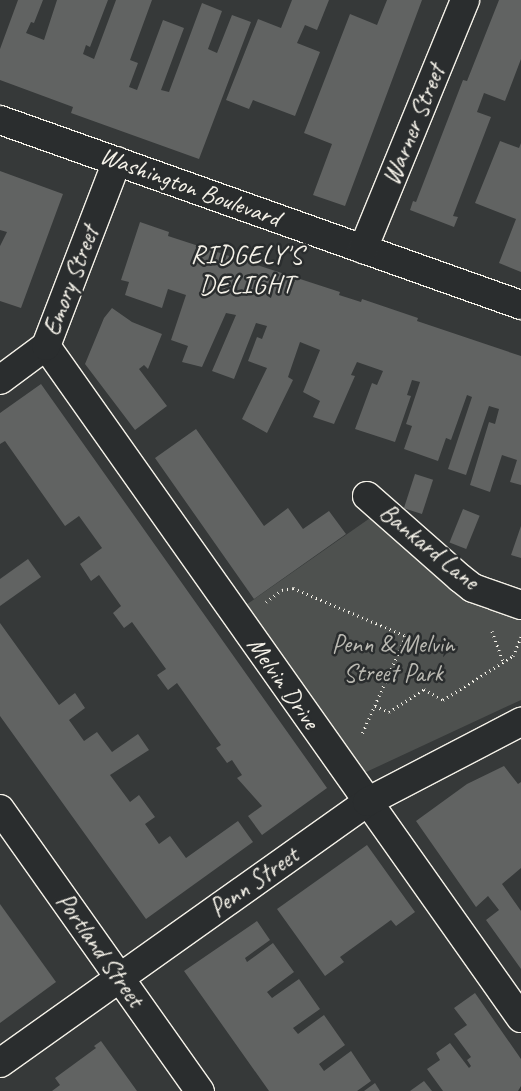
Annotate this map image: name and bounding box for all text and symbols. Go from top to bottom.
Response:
street label: Warner Street [376,61,452,189]
street label: Washington Boulevard [96,141,284,233]
street label: Emory Street [36,222,106,340]
district label: RIDGELY'S DELIGHT [189,239,305,300]
street label: Bankard Lane [373,498,485,596]
park label: Penn & Melvin Street Park [332,630,454,689]
street label: Melvin Drive [240,631,326,735]
street label: Penn Street [204,840,304,924]
street label: Portland Street [50,887,150,1013]

